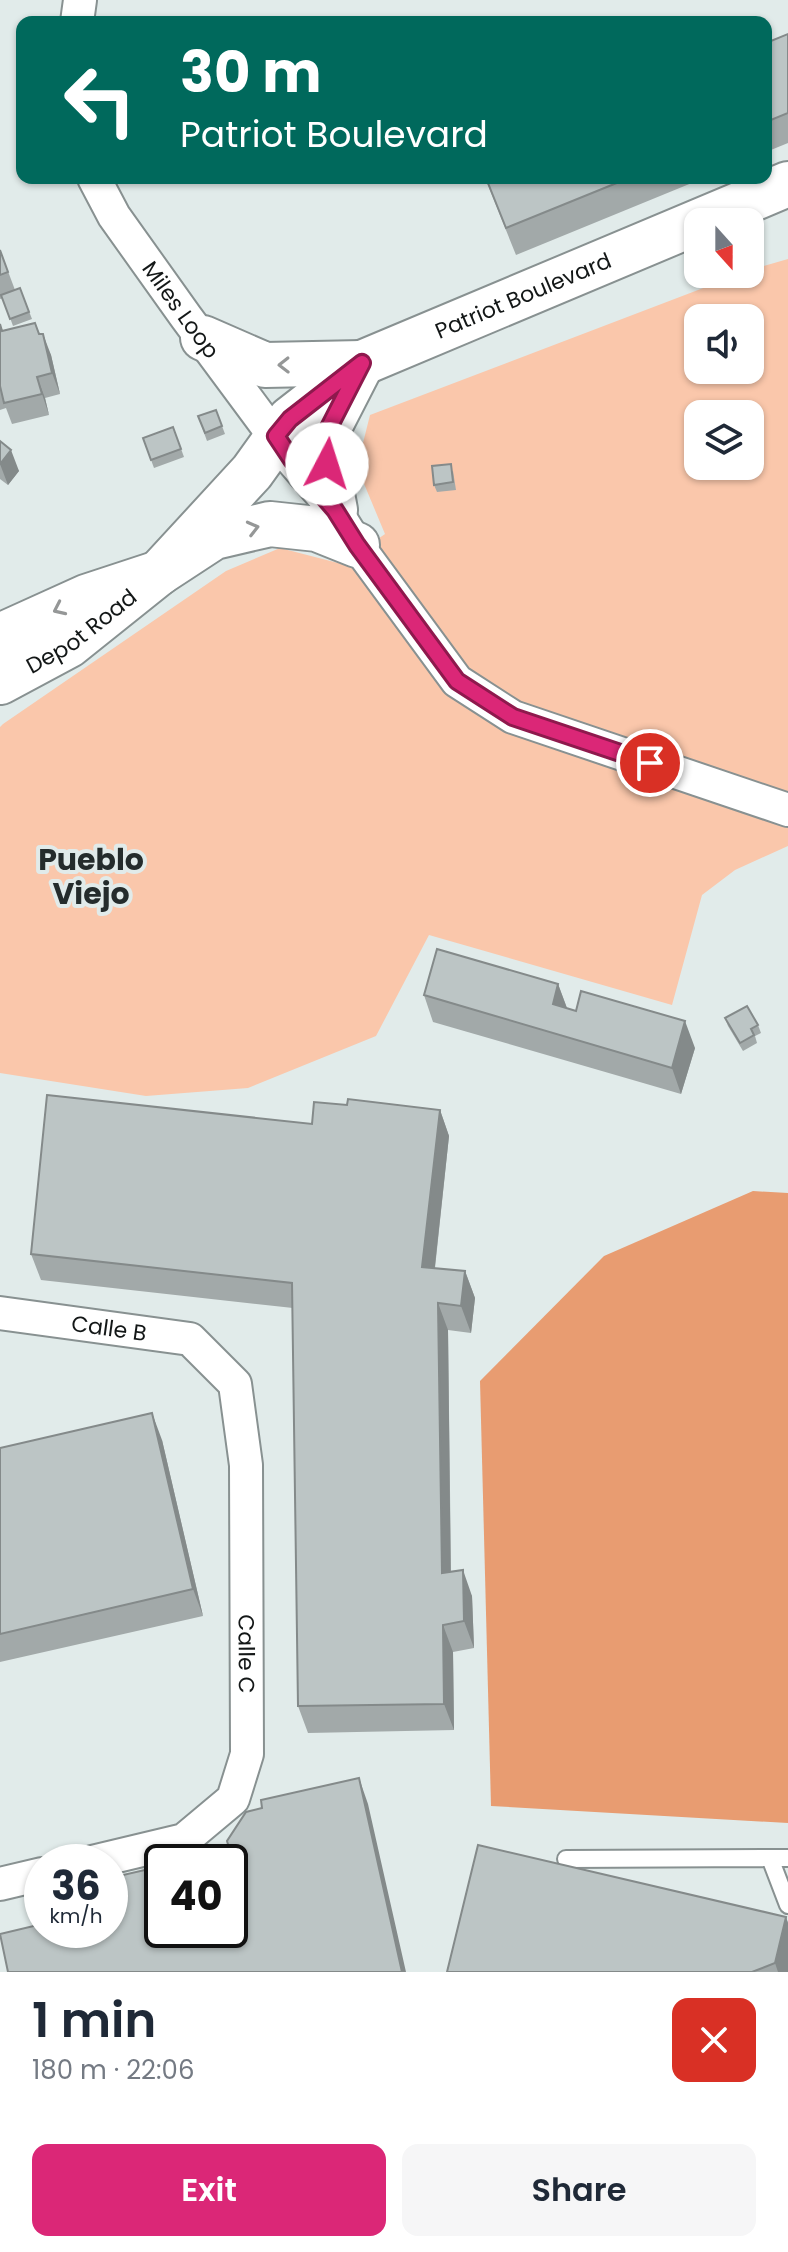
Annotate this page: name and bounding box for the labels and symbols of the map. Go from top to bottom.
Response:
north arrow [684,208,764,288]
street label: Patriot Boulevard [430,245,616,346]
street label: Miles Loop [135,255,227,365]
one-way arrow [277,356,290,374]
position arrow [285,422,369,506]
one-way arrow [246,520,259,537]
street label: Depot Road [20,581,143,681]
one-way arrow [53,599,67,615]
pin [616,729,684,797]
district label: Pueblo Viejo [38,838,144,915]
street label: Calle B [69,1307,149,1348]
street label: Calle C [231,1614,262,1694]
speed limit sign: 40 [144,1844,248,1948]

